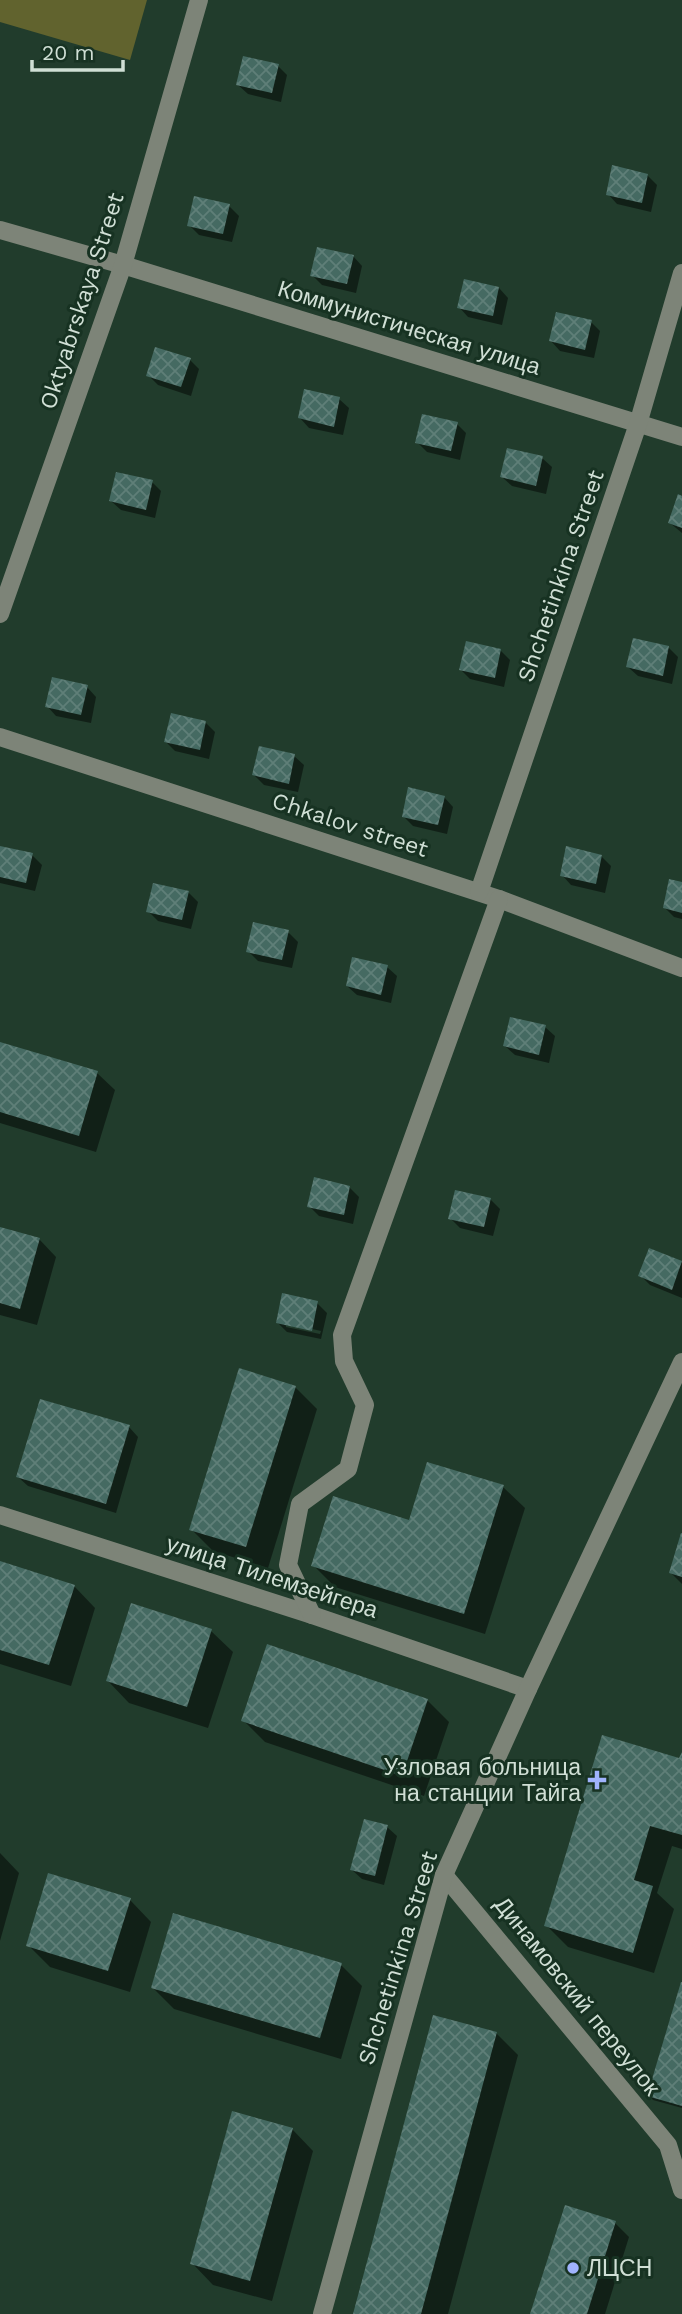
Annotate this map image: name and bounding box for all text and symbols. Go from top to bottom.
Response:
scale bar [32,28,122,72]
text: 20 m [42,40,94,65]
street label: Oktyabrskaya Street [34,189,130,413]
street label: Коммунистическая улица [274,275,544,381]
street label: Shchetinkina Street [512,466,610,685]
street label: Chkalov street [269,787,432,863]
street label: улица Тилемзейгера [163,1530,381,1624]
place label: Узловая больница на станции Тайга [383,1754,581,1807]
marker: Узловая больница на станции Тайга [587,1770,607,1790]
street label: Shchetinkina Street [353,1848,443,2068]
street label: Динамовский переулок [489,1891,666,2101]
place label: ЛЦСН [587,2255,652,2282]
marker: ЛЦСН [565,2260,581,2276]

